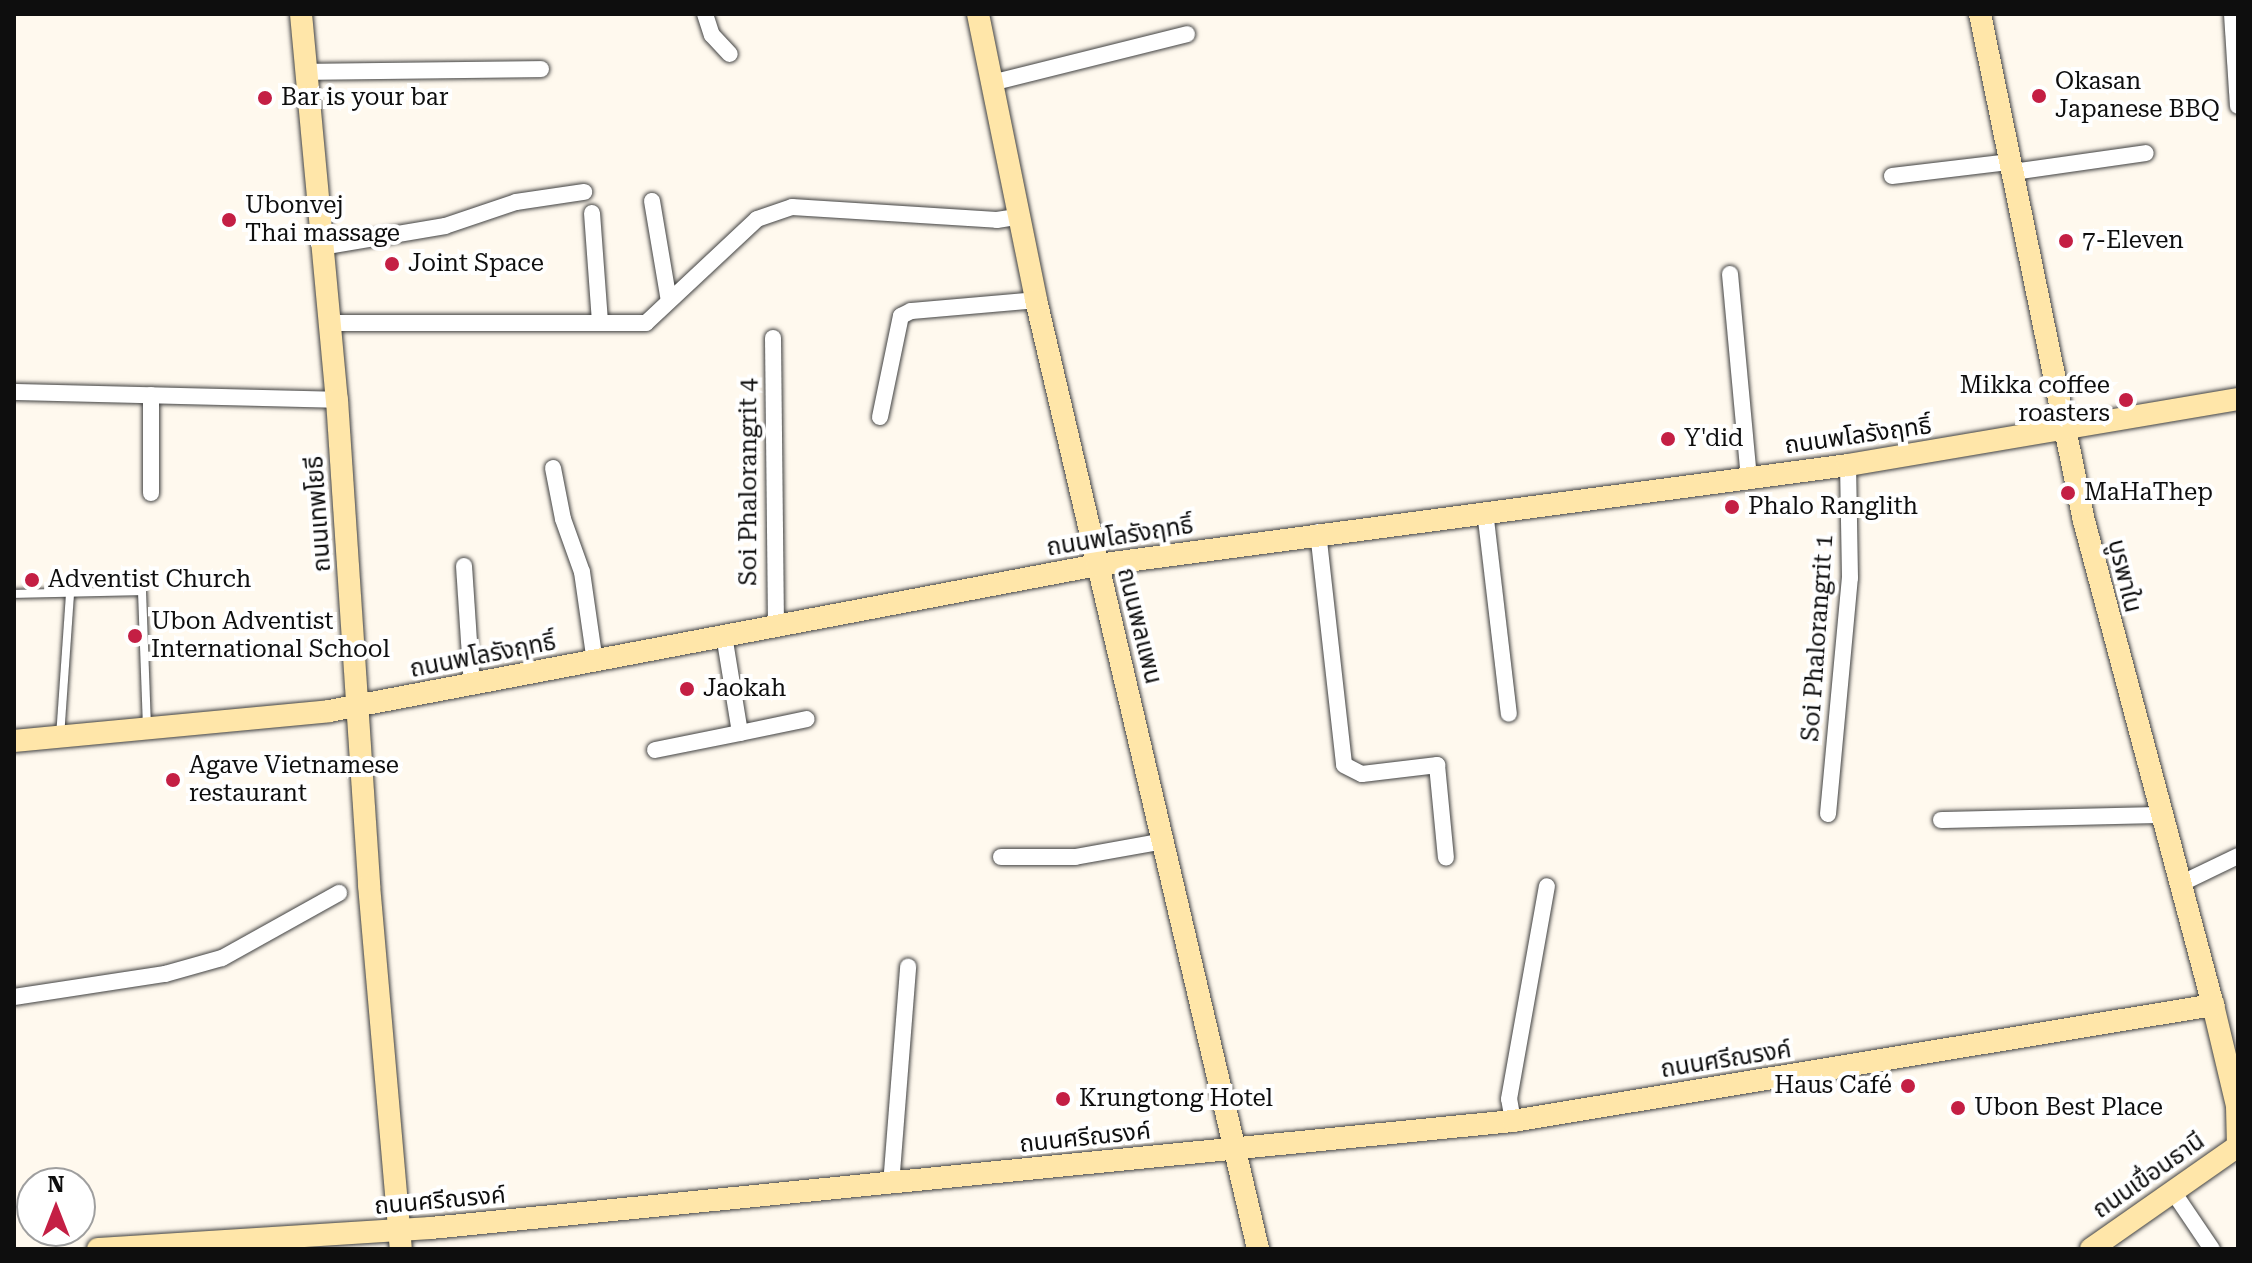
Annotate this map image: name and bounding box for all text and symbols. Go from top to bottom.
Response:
place label: Okasan Japanese BBQ [2055,68,2220,124]
place label: Bar is your bar [281,84,449,112]
marker: Okasan Japanese BBQ [2030,87,2048,105]
marker: Bar is your bar [256,89,274,107]
place label: Ubonvej Thai massage [245,192,400,248]
marker: Ubonvej Thai massage [220,211,238,229]
place label: 7-Eleven [2082,227,2184,255]
marker: 7-Eleven [2057,232,2075,250]
place label: Joint Space [408,250,544,278]
marker: Joint Space [383,255,401,273]
place label: Mikka coffee roasters [1960,372,2110,428]
street label: Soi Phalorangrit 4 [735,378,763,586]
marker: Mikka coffee roasters [2117,391,2135,409]
street label: ถนนพโลรังฤทธิ์ [1783,411,1933,461]
place label: Y'did [1684,425,1743,453]
marker: Y'did [1659,430,1677,448]
street label: ถนนเทพโยธี [301,455,337,573]
place label: MaHaThep [2084,479,2213,507]
marker: MaHaThep [2059,484,2077,502]
place label: Phalo Ranglith [1748,493,1918,521]
marker: Phalo Ranglith [1723,498,1741,516]
street label: ถนนพโลรังฤทธิ์ [1045,511,1195,563]
street label: Soi Phalorangrit 1 [1796,534,1840,742]
street label: บูรพาใน [2101,537,2147,615]
street label: ถนนพลแพน [1111,565,1167,687]
place label: Adventist Church [48,566,251,594]
marker: Adventist Church [23,571,41,589]
place label: Ubon Adventist International School [151,608,390,664]
marker: Ubon Adventist International School [126,627,144,645]
street label: ถนนพโลรังฤทธิ์ [408,628,558,684]
place label: Jaokah [703,675,786,703]
marker: Jaokah [678,680,696,698]
place label: Agave Vietnamese restaurant [189,752,399,808]
marker: Agave Vietnamese restaurant [164,771,182,789]
street label: ถนนศรีณรงค์ [1659,1035,1793,1085]
place label: Haus Café [1774,1072,1892,1100]
marker: Haus Café [1899,1077,1917,1095]
place label: Krungtong Hotel [1079,1085,1273,1113]
marker: Krungtong Hotel [1054,1090,1072,1108]
place label: Ubon Best Place [1974,1094,2163,1122]
marker: Ubon Best Place [1949,1099,1967,1117]
street label: ถนนศรีณรงค์ [1018,1117,1152,1159]
street label: ถนนเขื่อนธานี [2088,1127,2210,1225]
north arrow [16,1167,96,1247]
text: N [48,1172,64,1197]
street label: ถนนศรีณรงค์ [373,1181,507,1221]

